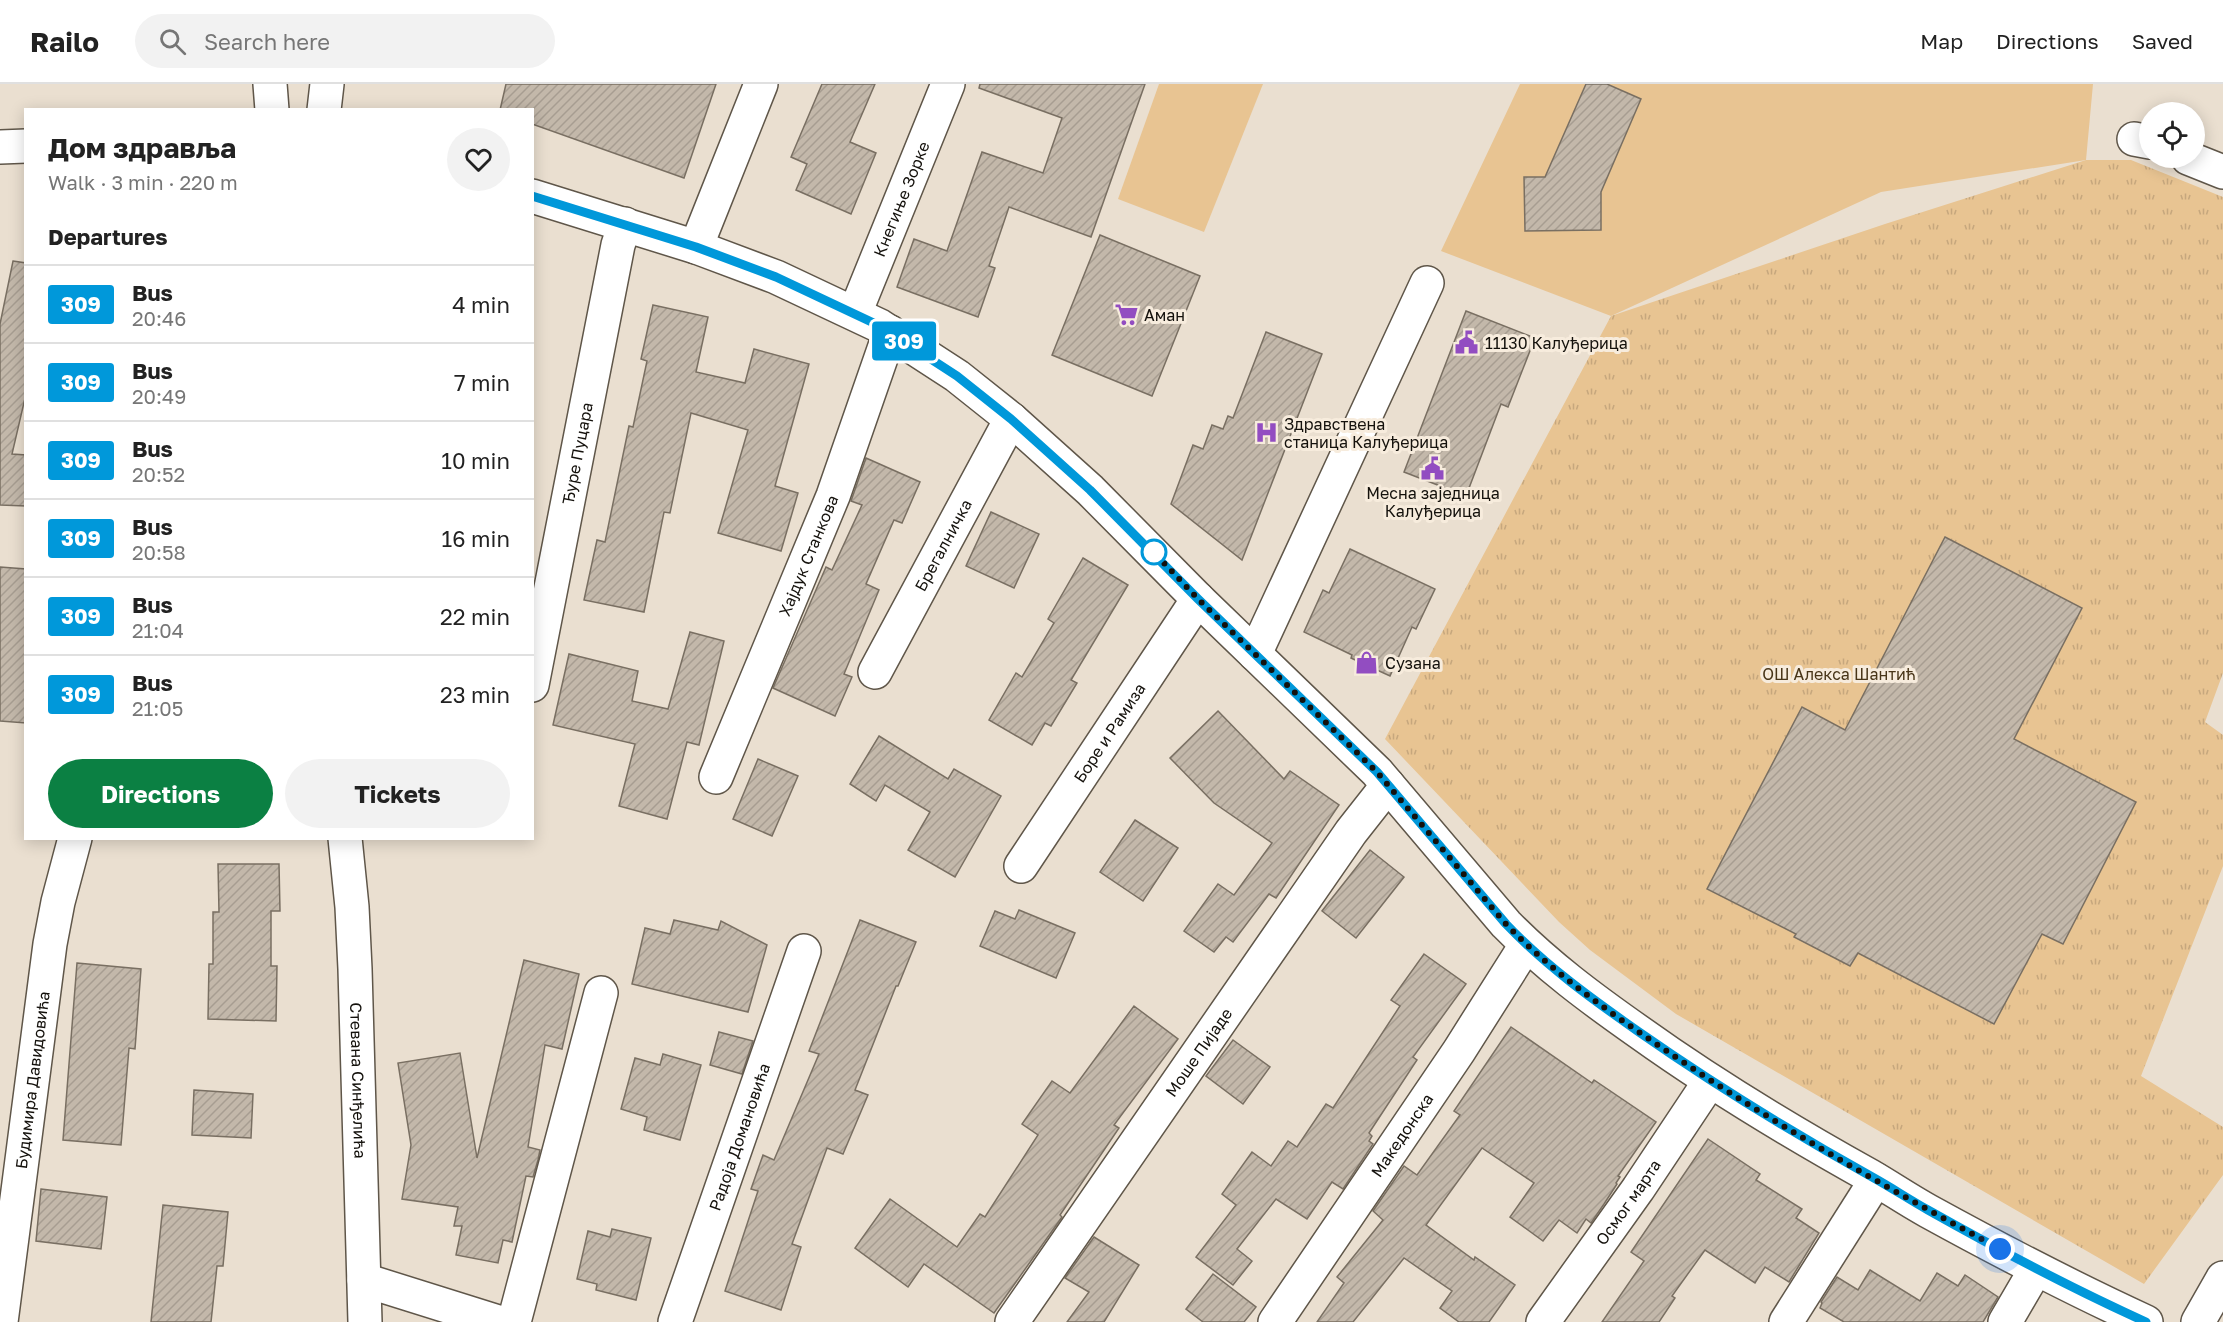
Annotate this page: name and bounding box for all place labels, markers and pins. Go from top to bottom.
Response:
supermarket icon: Аман [1113,302,1139,328]
place label: Аман [1144,305,1185,325]
public building icon: 11130 Калуђерица [1454,330,1480,356]
place label: 11130 Калуђерица [1485,333,1628,353]
place label: Здравствена станица Калуђерица [1284,414,1448,452]
hospital icon: Здравствена станица Калуђерица [1253,420,1279,446]
public building icon: Месна заједница Калуђерица [1420,455,1446,481]
place label: Месна заједница Калуђерица [1366,483,1500,521]
unlabelled marker [1141,539,1167,565]
shop icon: Сузана [1354,650,1380,676]
place label: Сузана [1385,653,1441,673]

